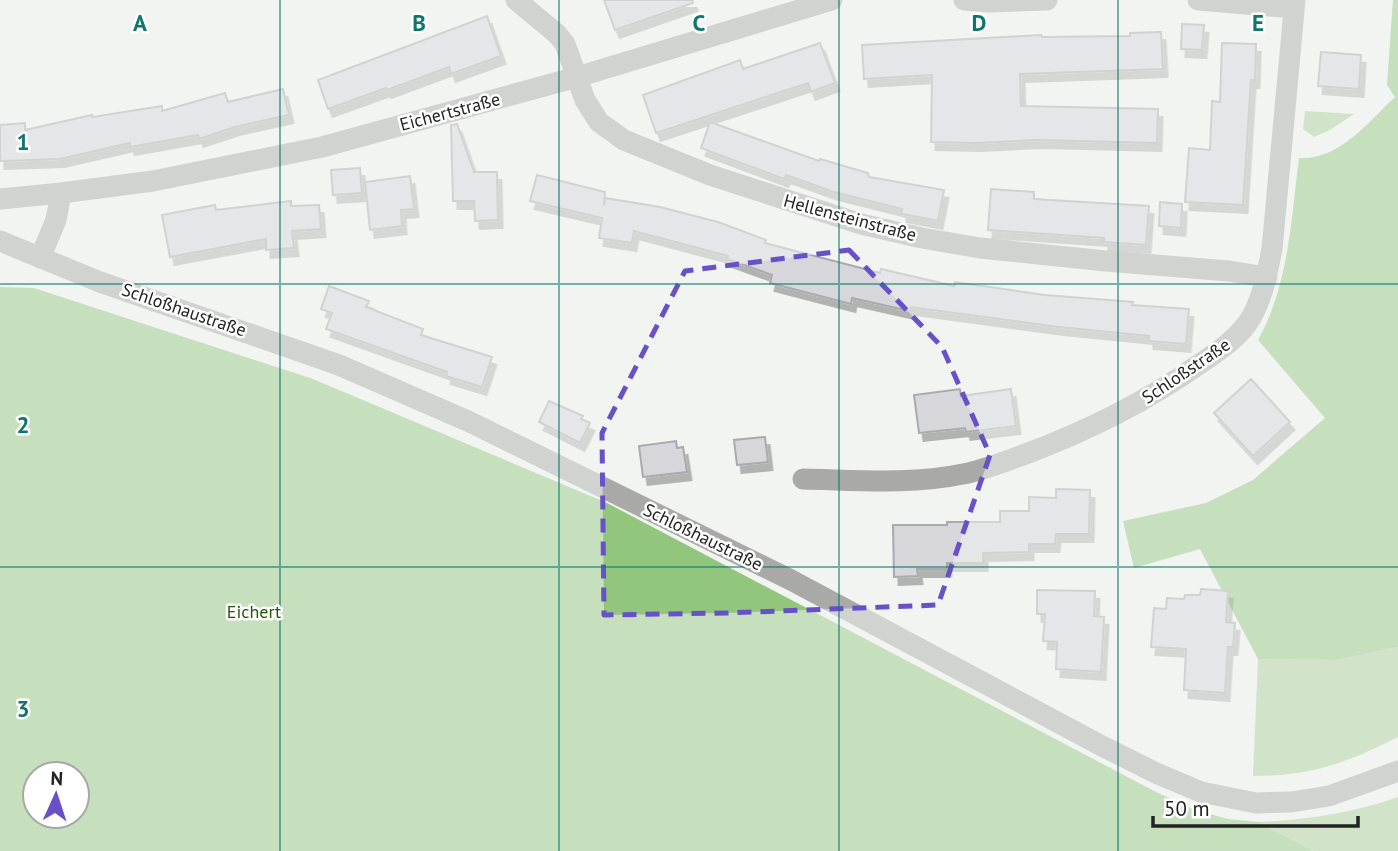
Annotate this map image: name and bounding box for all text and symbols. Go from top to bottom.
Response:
text: A [133,8,147,37]
text: B [412,8,426,37]
text: C [693,8,706,37]
text: D [972,8,986,37]
text: E [1252,8,1264,37]
street label: Eichertstraße [397,87,503,136]
text: 1 [16,127,30,156]
street label: Hellensteinstraße [781,189,919,246]
street label: Schloßhaustraße [119,277,249,342]
street label: Schloßstraße [1137,333,1234,409]
text: 2 [16,410,30,439]
street label: Schloßhaustraße [640,498,767,575]
park label: Eichert [227,600,281,623]
text: 3 [16,694,30,723]
north arrow [21,760,91,830]
text: N [50,766,64,790]
scale bar [1153,784,1358,828]
text: 50 m [1164,795,1210,822]

